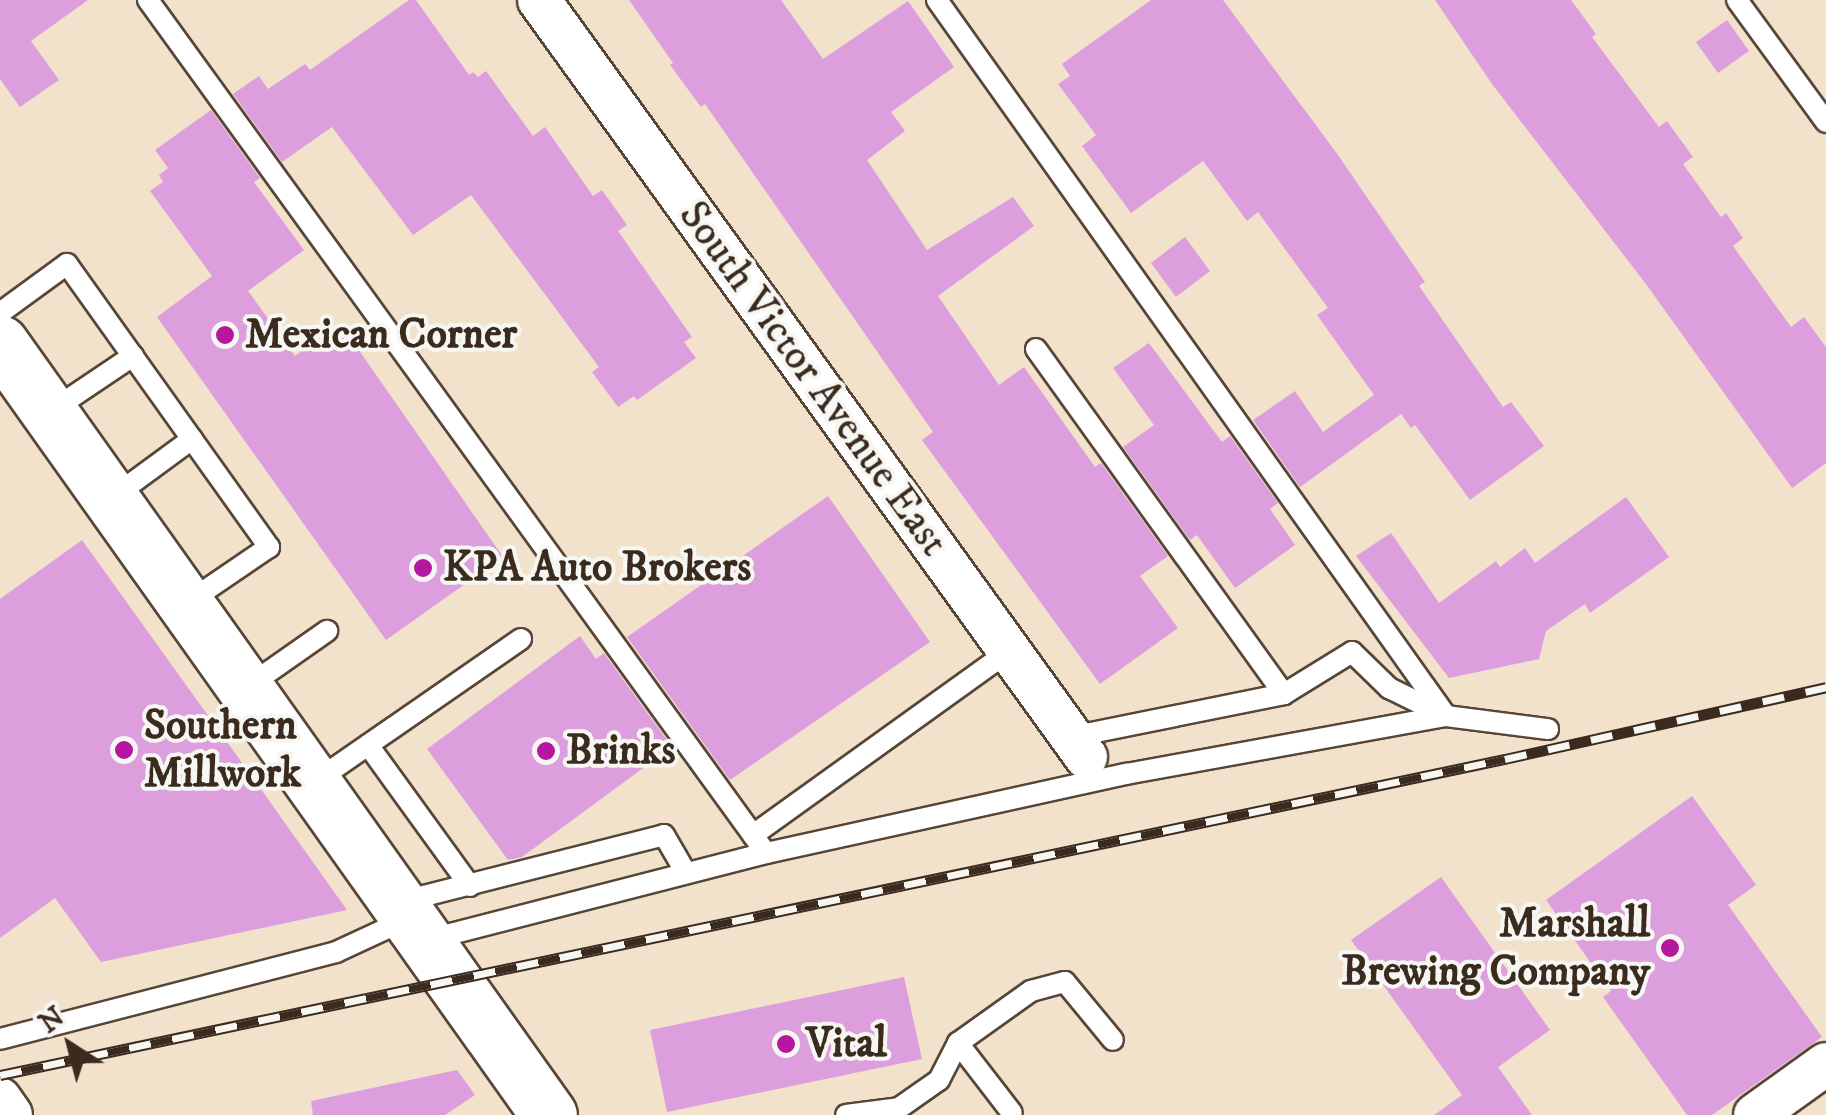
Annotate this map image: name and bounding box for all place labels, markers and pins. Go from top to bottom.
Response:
place label: Mexican Corner [245,310,517,360]
marker: Mexican Corner [214,324,236,346]
place label: KPA Auto Brokers [443,543,751,593]
marker: KPA Auto Brokers [412,557,434,579]
place label: Southern Millwork [144,701,301,799]
place label: Brinks [566,726,676,776]
marker: Southern Millwork [113,739,135,761]
marker: Brinks [535,740,557,762]
place label: Marshall Brewing Company [1341,899,1650,998]
marker: Marshall Brewing Company [1659,937,1681,959]
place label: Vital [806,1019,887,1069]
marker: Vital [775,1033,797,1055]

